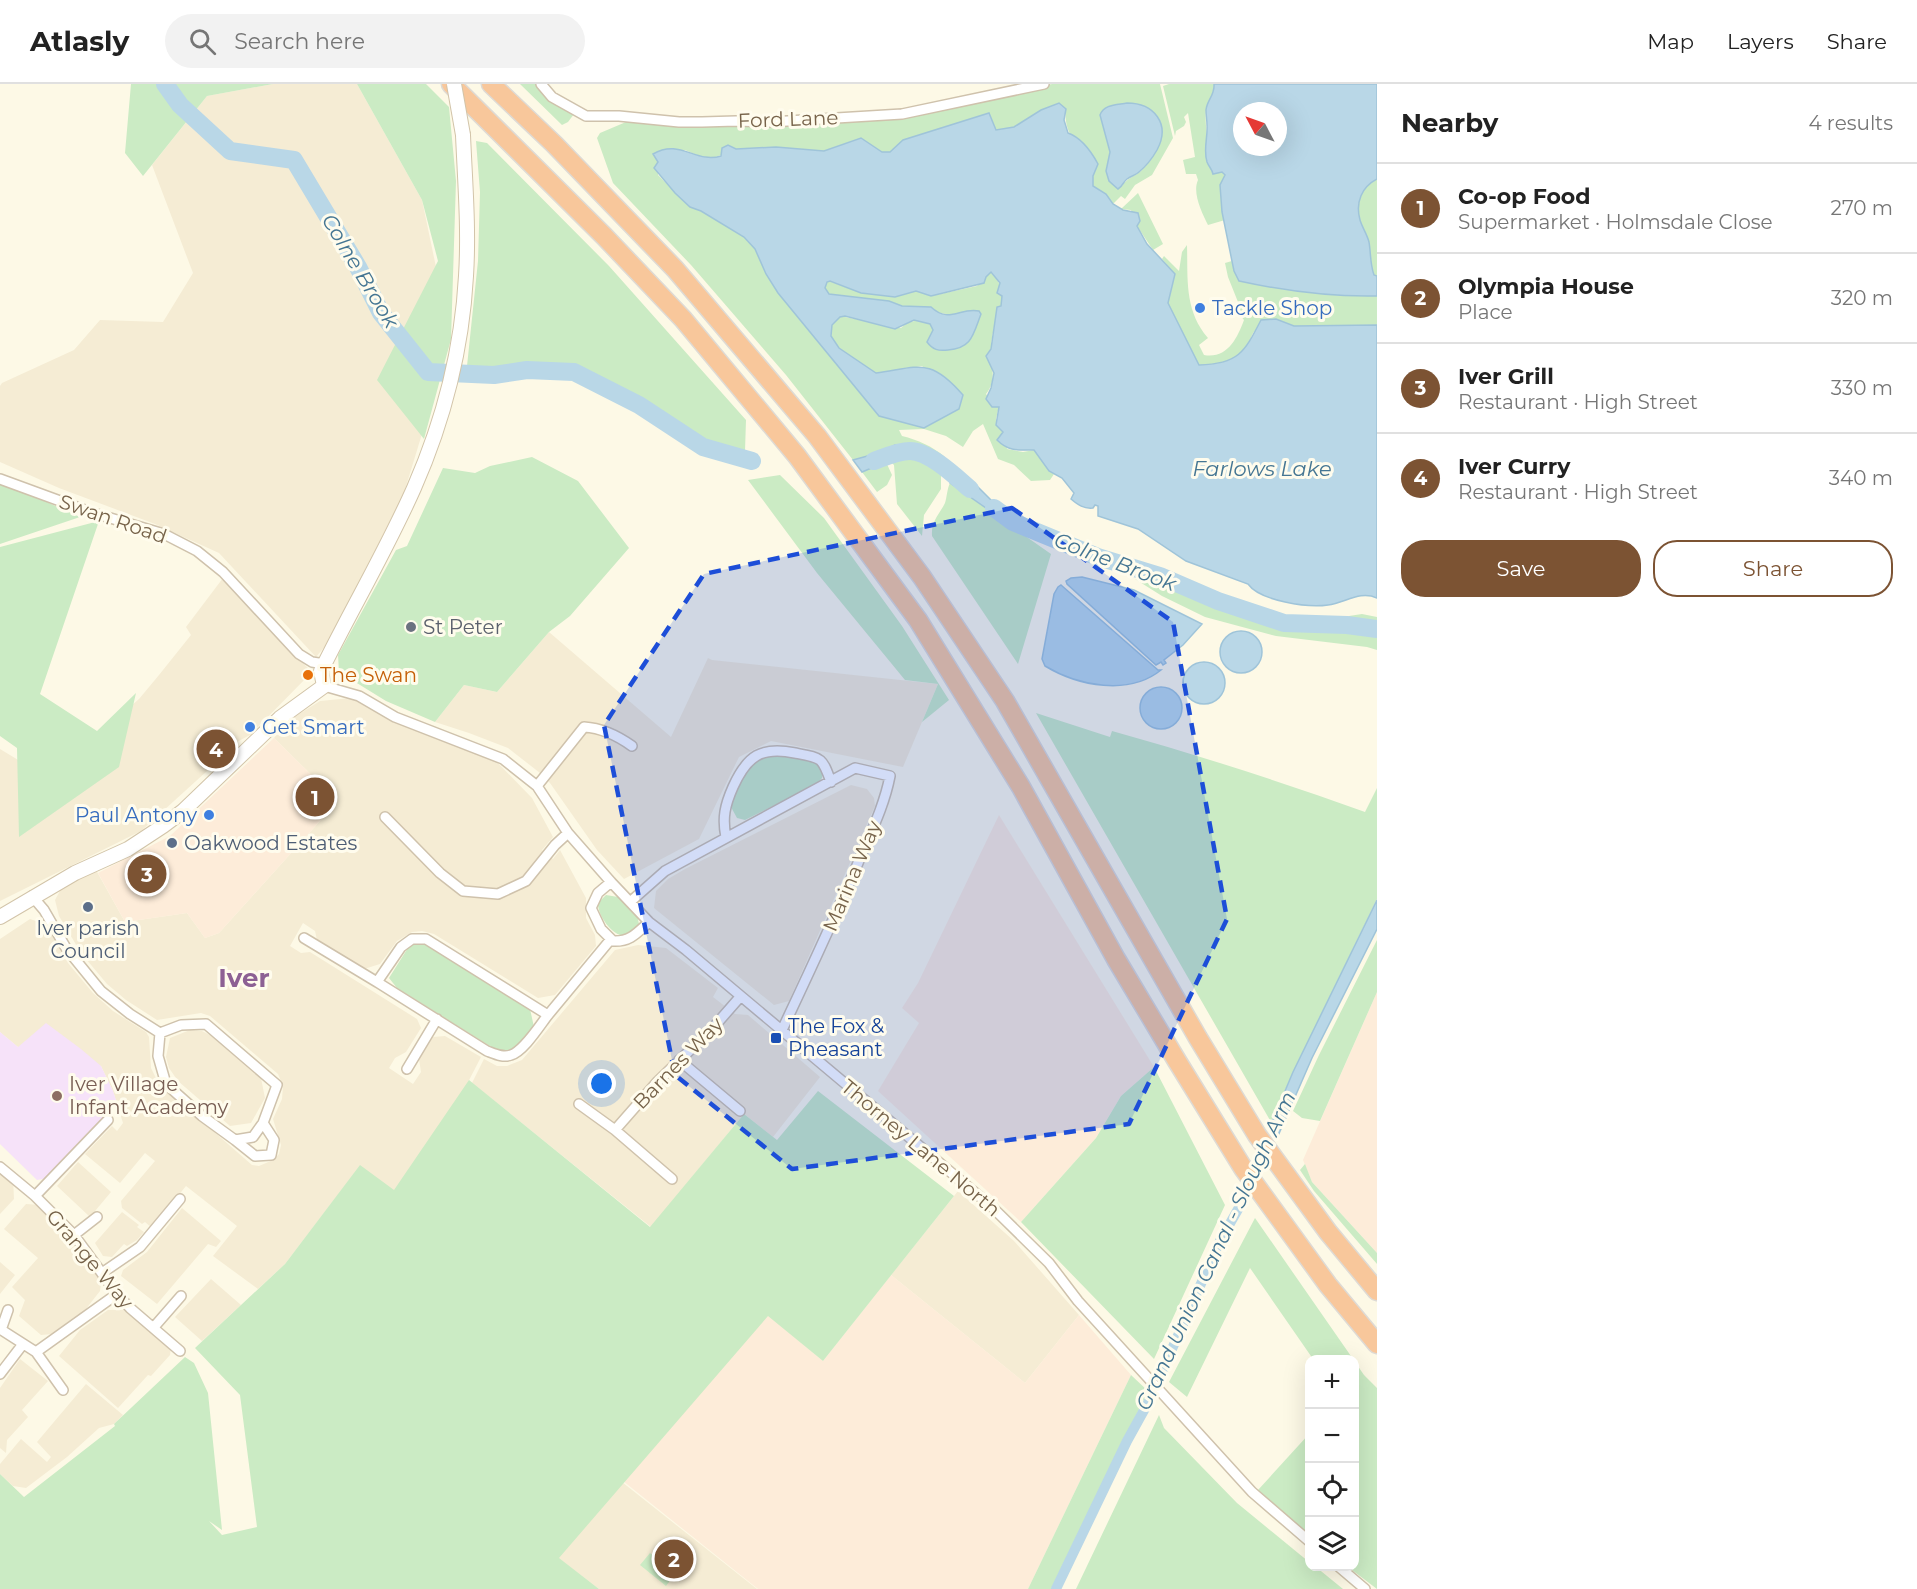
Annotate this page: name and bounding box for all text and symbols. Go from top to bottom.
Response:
search box [165,14,585,68]
text: Atlasly [30,24,129,58]
icon: search [186,25,219,58]
text: Search here [234,28,365,55]
text: Map [1647,29,1694,54]
text: Layers [1727,29,1794,54]
text: Share [1827,29,1887,54]
north arrow [1233,102,1287,156]
street label: Ford Lane [737,105,839,133]
text: Nearby [1401,107,1498,139]
text: 4 results [1808,111,1893,135]
text: Co-op Food [1458,183,1590,210]
text: 1 [1417,196,1424,220]
text: 270 m [1831,196,1893,220]
water label: Colne Brook [317,209,405,334]
text: Supermarket · Holmsdale Close [1458,210,1773,234]
text: Olympia House [1458,273,1634,300]
text: 2 [1415,286,1426,310]
text: 320 m [1831,286,1893,310]
place label: Tackle Shop [1212,296,1332,320]
text: Place [1458,300,1513,324]
marker: Tackle Shop [1193,301,1207,315]
text: Iver Grill [1458,363,1554,390]
text: 3 [1415,376,1426,400]
text: 330 m [1831,376,1893,400]
text: Restaurant · High Street [1458,390,1698,414]
text: Iver Curry [1458,453,1570,480]
water label: Farlows Lake [1192,456,1332,481]
text: 4 [1414,466,1427,490]
text: 340 m [1829,466,1893,490]
text: Restaurant · High Street [1458,480,1698,504]
street label: Swan Road [56,489,170,549]
water label: Colne Brook [1051,527,1181,597]
button: Save [1401,540,1641,597]
button: Share [1653,540,1893,597]
place label: St Peter [423,615,503,639]
marker: St Peter [404,620,418,634]
place label: The Swan [320,663,417,687]
marker: The Swan [301,668,315,682]
place label: Get Smart [262,715,365,739]
marker: Get Smart [243,720,257,734]
pin: 4 [196,726,236,772]
pin: 1 [296,774,334,820]
place label: Paul Antony [75,803,197,827]
marker: Paul Antony [202,808,216,822]
street label: Marina Way [818,817,886,935]
place label: Oakwood Estates [184,831,357,855]
marker: Oakwood Estates [165,836,179,850]
pin: 3 [128,852,166,896]
marker: Iver parish Council [81,900,95,914]
place label: Iver parish Council [36,916,140,963]
district label: Iver [218,962,270,994]
street label: Barnes Way [628,1012,728,1114]
place label: The Fox & Pheasant [788,1014,885,1061]
marker: The Fox & Pheasant [769,1031,783,1045]
your location [587,1069,616,1098]
place label: Iver Village Infant Academy [69,1072,229,1119]
street label: Thorney Lane North [837,1074,1005,1222]
water label: Grand Union Canal - Slough Arm [1130,1087,1301,1414]
marker: Iver Village Infant Academy [50,1089,64,1103]
street label: Grange Way [41,1204,139,1314]
map controls [1305,1355,1359,1571]
button: + [1305,1355,1359,1409]
button: − [1305,1409,1359,1463]
button: locate [1305,1463,1359,1517]
button: layers [1305,1517,1359,1571]
pin: 2 [654,1536,694,1582]

